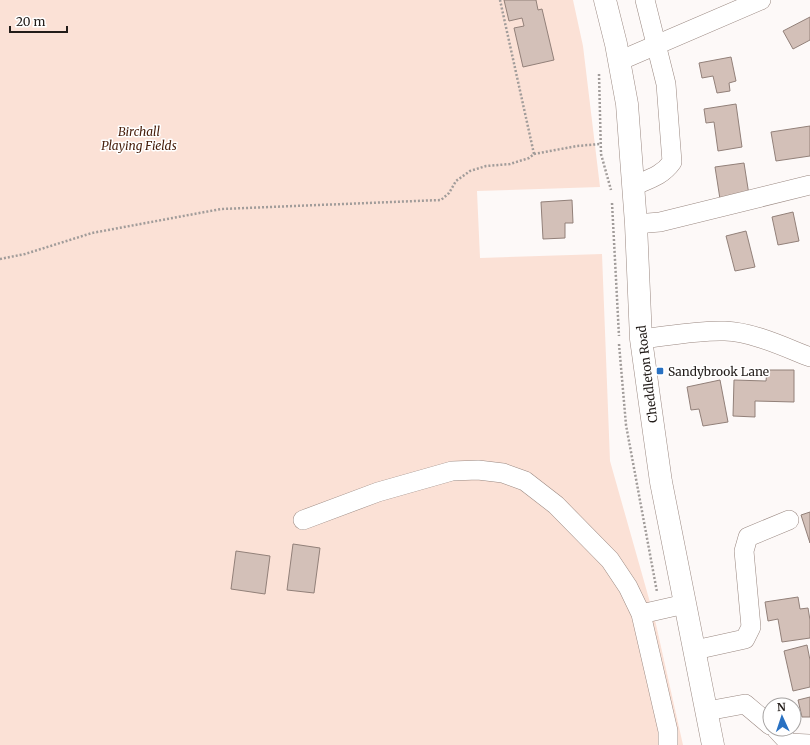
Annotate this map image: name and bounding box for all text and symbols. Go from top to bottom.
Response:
scale bar [10,8,67,34]
text: 20 m [16,14,45,29]
park label: Birchall Playing Fields [101,124,177,153]
street label: Cheddleton Road [634,324,660,424]
place label: Sandybrook Lane [668,364,769,379]
marker: Sandybrook Lane [655,366,665,376]
north arrow [762,697,802,737]
text: N [777,700,786,714]

